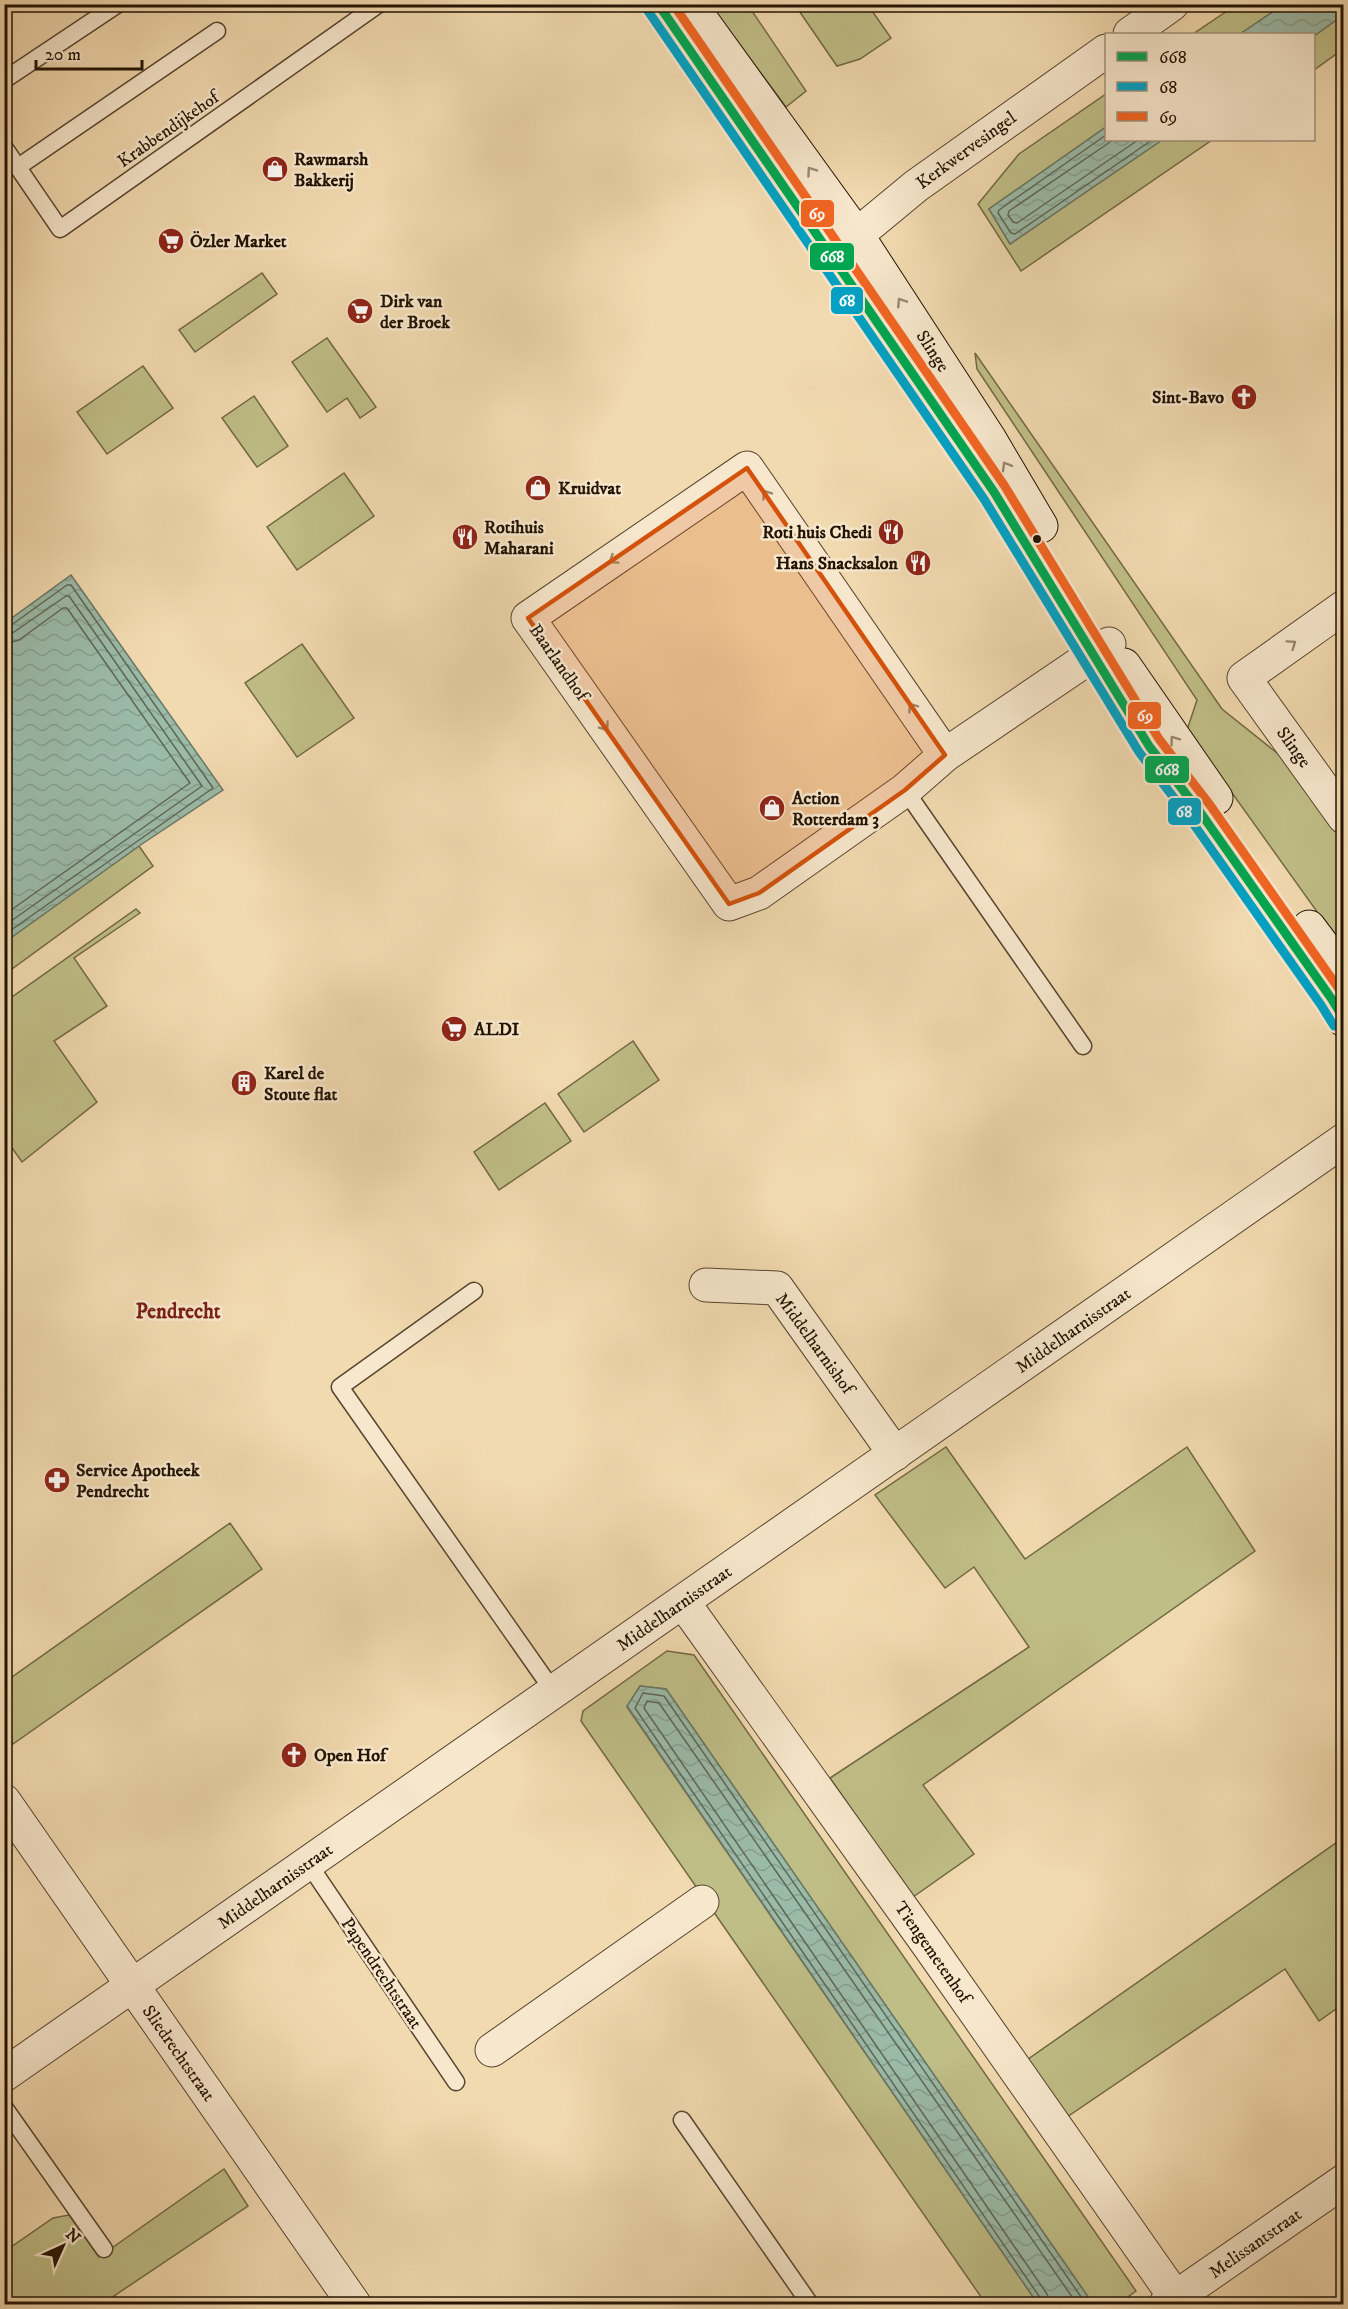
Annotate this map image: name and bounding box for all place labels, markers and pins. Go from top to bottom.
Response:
place label: Rawmarsh Bakkerij [294,149,369,192]
shop icon: Rawmarsh Bakkerij [260,154,290,184]
supermarket icon: Özler Market [156,226,186,256]
place label: Özler Market [190,230,287,253]
place label: Dirk van der Broek [380,291,451,334]
supermarket icon: Dirk van der Broek [345,296,375,326]
church icon: Sint-Bavo [1229,382,1259,412]
place label: Sint-Bavo [1152,387,1224,409]
shop icon: Kruidvat [523,473,553,503]
place label: Kruidvat [558,478,621,500]
place label: Rotihuis Maharani [484,517,554,560]
restaurant icon: Roti huis Chedi [876,517,906,547]
restaurant icon: Rotihuis Maharani [450,522,480,552]
place label: Roti huis Chedi [762,522,872,544]
unlabelled marker [1031,533,1043,545]
restaurant icon: Hans Snacksalon [903,548,933,578]
place label: Hans Snacksalon [776,553,899,575]
place label: Action Rotterdam 3 [791,788,879,831]
shop icon: Action Rotterdam 3 [757,793,787,823]
supermarket icon: ALDI [439,1014,469,1044]
place label: ALDI [473,1019,520,1041]
place label: Karel de Stoute flat [264,1063,338,1106]
building icon: Karel de Stoute flat [229,1068,259,1098]
place label: Service Apotheek Pendrecht [76,1460,201,1503]
pharmacy icon: Service Apotheek Pendrecht [42,1465,72,1495]
church icon: Open Hof [279,1740,309,1770]
place label: Open Hof [314,1745,389,1767]

